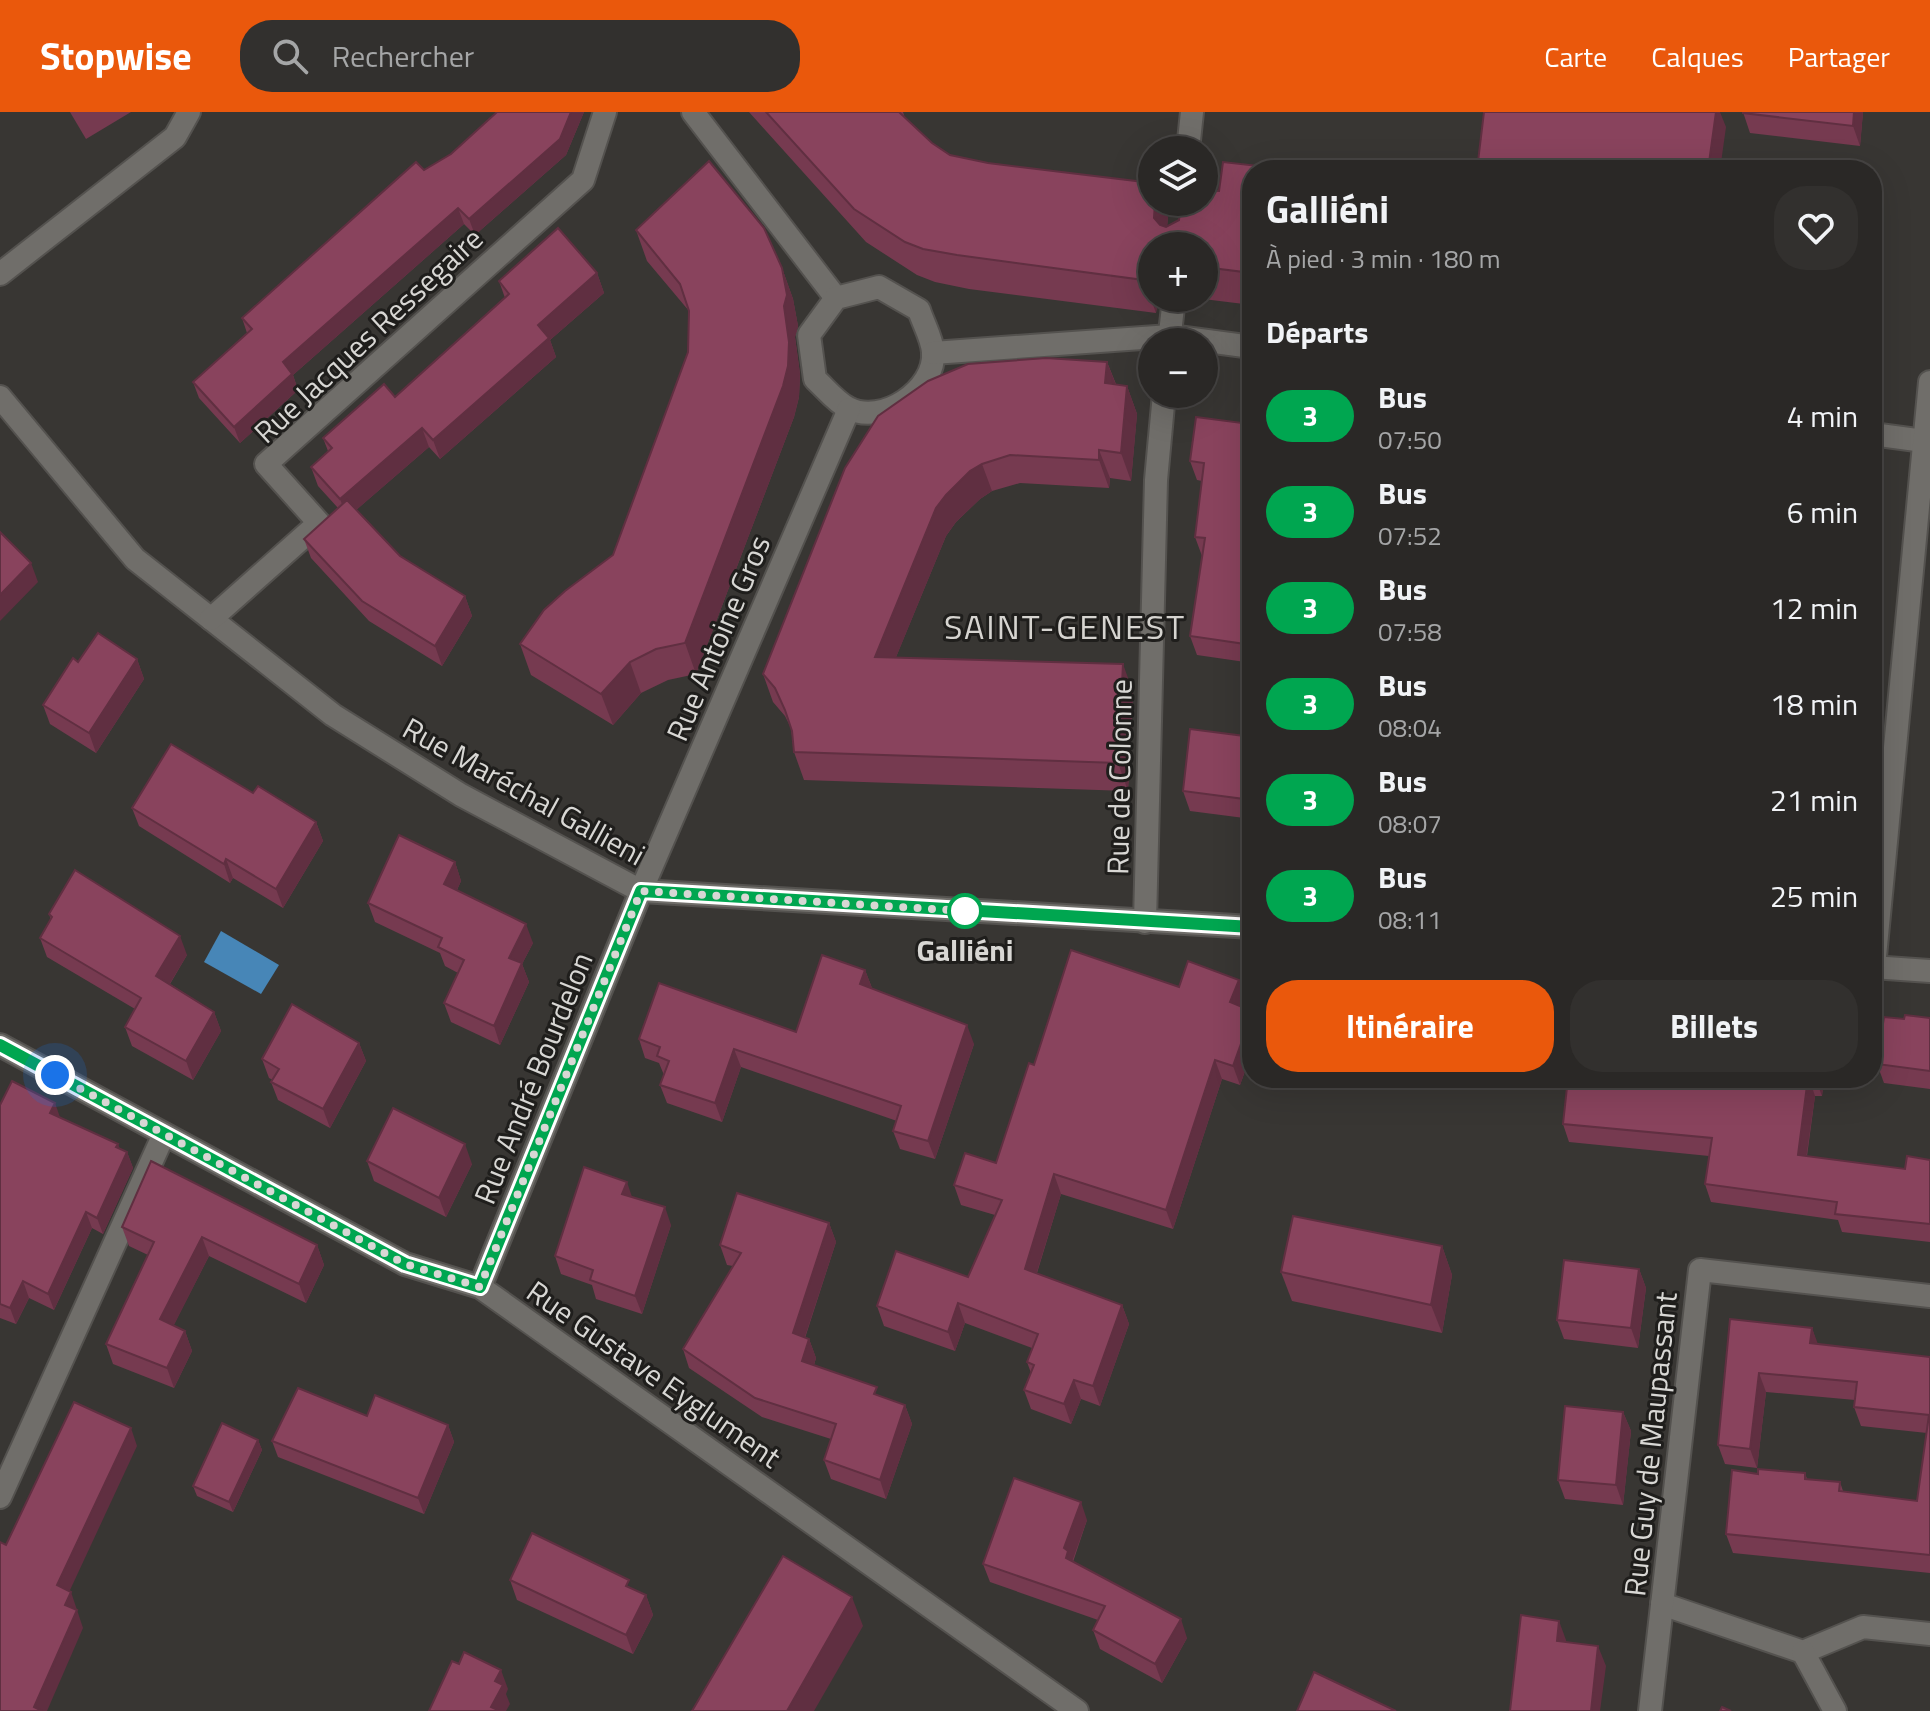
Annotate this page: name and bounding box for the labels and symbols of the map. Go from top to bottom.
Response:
street label: Rue Jacques Ressegaire [243,216,493,454]
street label: Rue Antoine Gros [654,528,782,748]
district label: SAINT-GENEST [944,600,1186,652]
street label: Rue de Colonne [1094,679,1144,875]
street label: Rue Maréchal Gallieni [394,705,654,877]
marker: Galliéni [948,894,982,928]
place label: Galliéni [916,927,1014,973]
street label: Rue André Bourdelon [461,945,605,1211]
your location [35,1055,75,1095]
street label: Rue Gustave Eyglument [517,1269,791,1480]
street label: Rue Guy de Maupassant [1611,1289,1689,1598]

